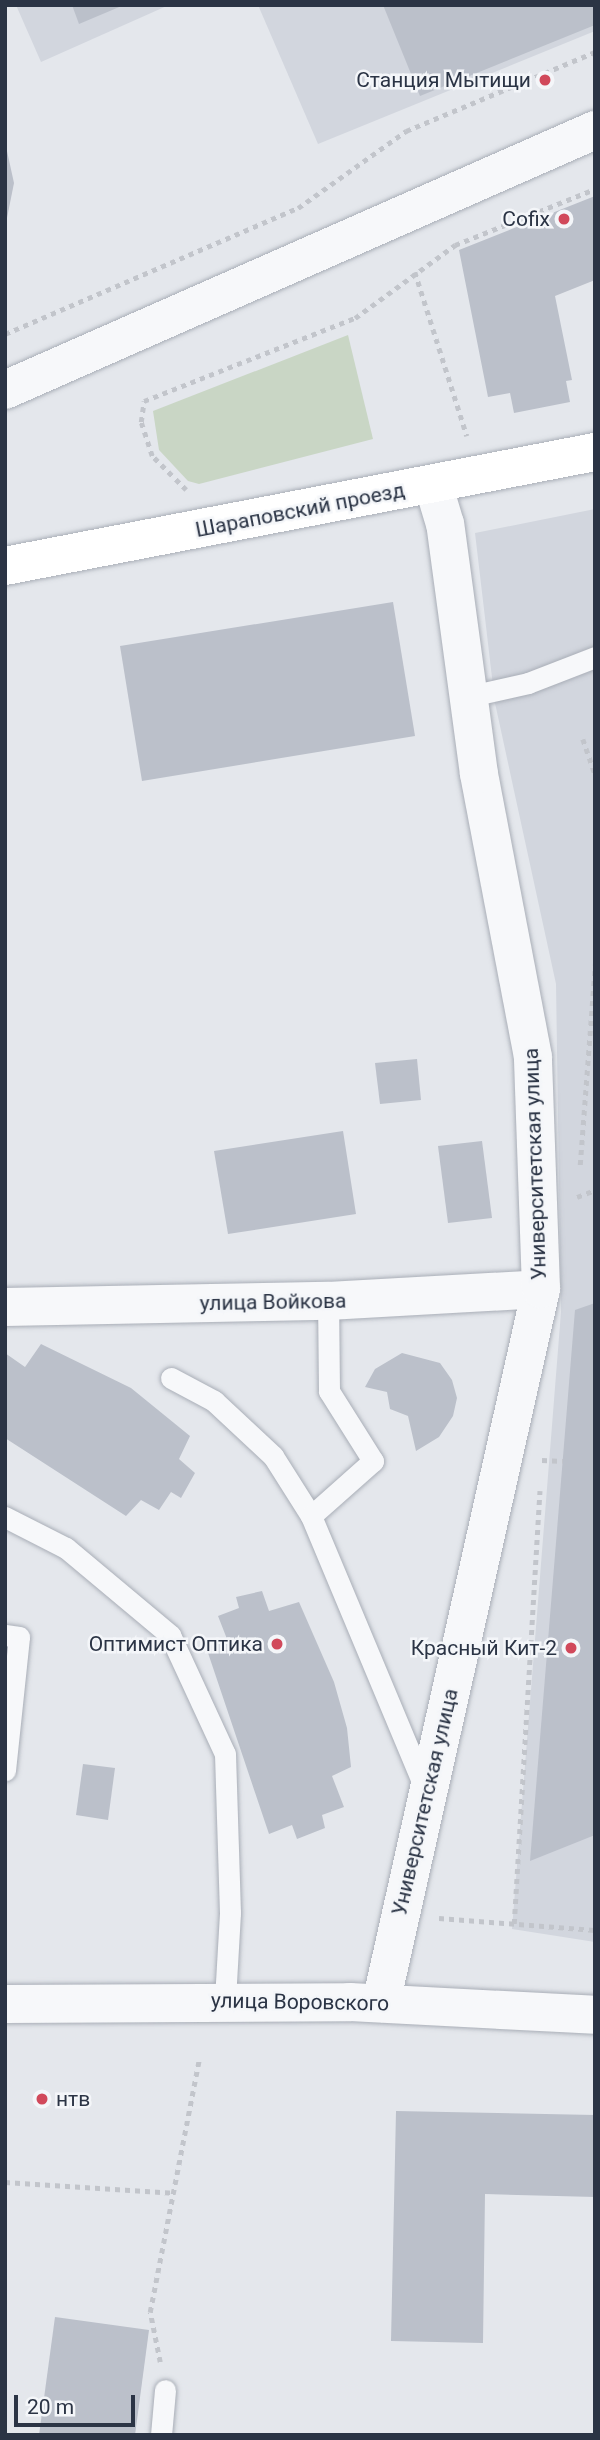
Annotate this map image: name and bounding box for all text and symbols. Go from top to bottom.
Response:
place label: Станция Мытищи [356,67,531,93]
marker: Станция Мытищи [537,72,553,88]
place label: Cofix [502,206,550,232]
marker: Cofix [556,211,572,227]
street label: Шараповский проезд [193,477,407,543]
street label: Университетская улица [518,1048,552,1280]
street label: улица Войкова [200,1288,346,1316]
place label: Оптимист Оптика [89,1631,263,1657]
place label: Красный Кит-2 [411,1635,557,1661]
marker: Оптимист Оптика [269,1636,285,1652]
marker: Красный Кит-2 [563,1640,579,1656]
street label: Университетская улица [387,1686,463,1918]
street label: улица Воровского [211,1988,389,2016]
place label: нтв [56,2086,90,2112]
marker: нтв [34,2091,50,2107]
scale bar [18,2380,138,2424]
text: 20 m [27,2395,74,2419]

